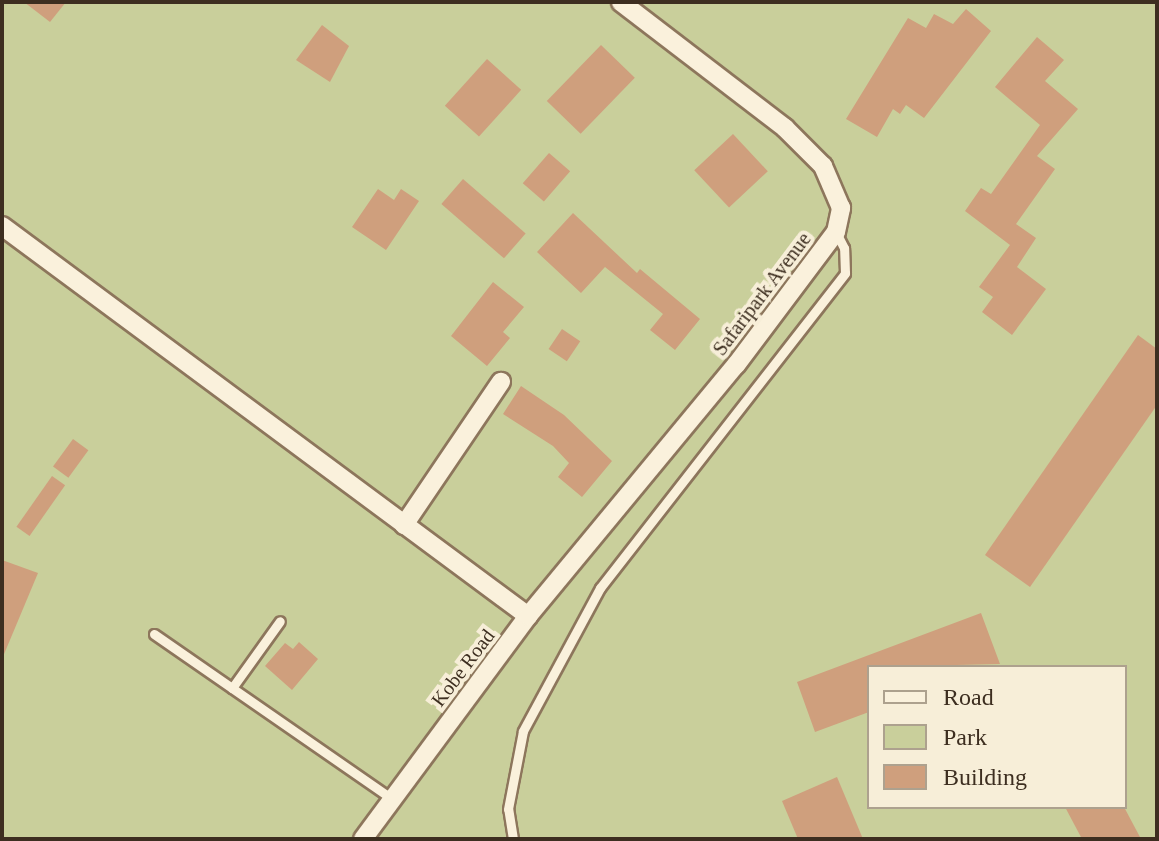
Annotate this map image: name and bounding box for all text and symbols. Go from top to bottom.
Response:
street label: Safaripark Avenue [708,227,816,361]
street label: Kobe Road [426,625,500,711]
legend [867,665,1127,809]
text: Road [943,684,994,710]
text: Park [943,724,987,750]
text: Building [943,764,1027,790]

